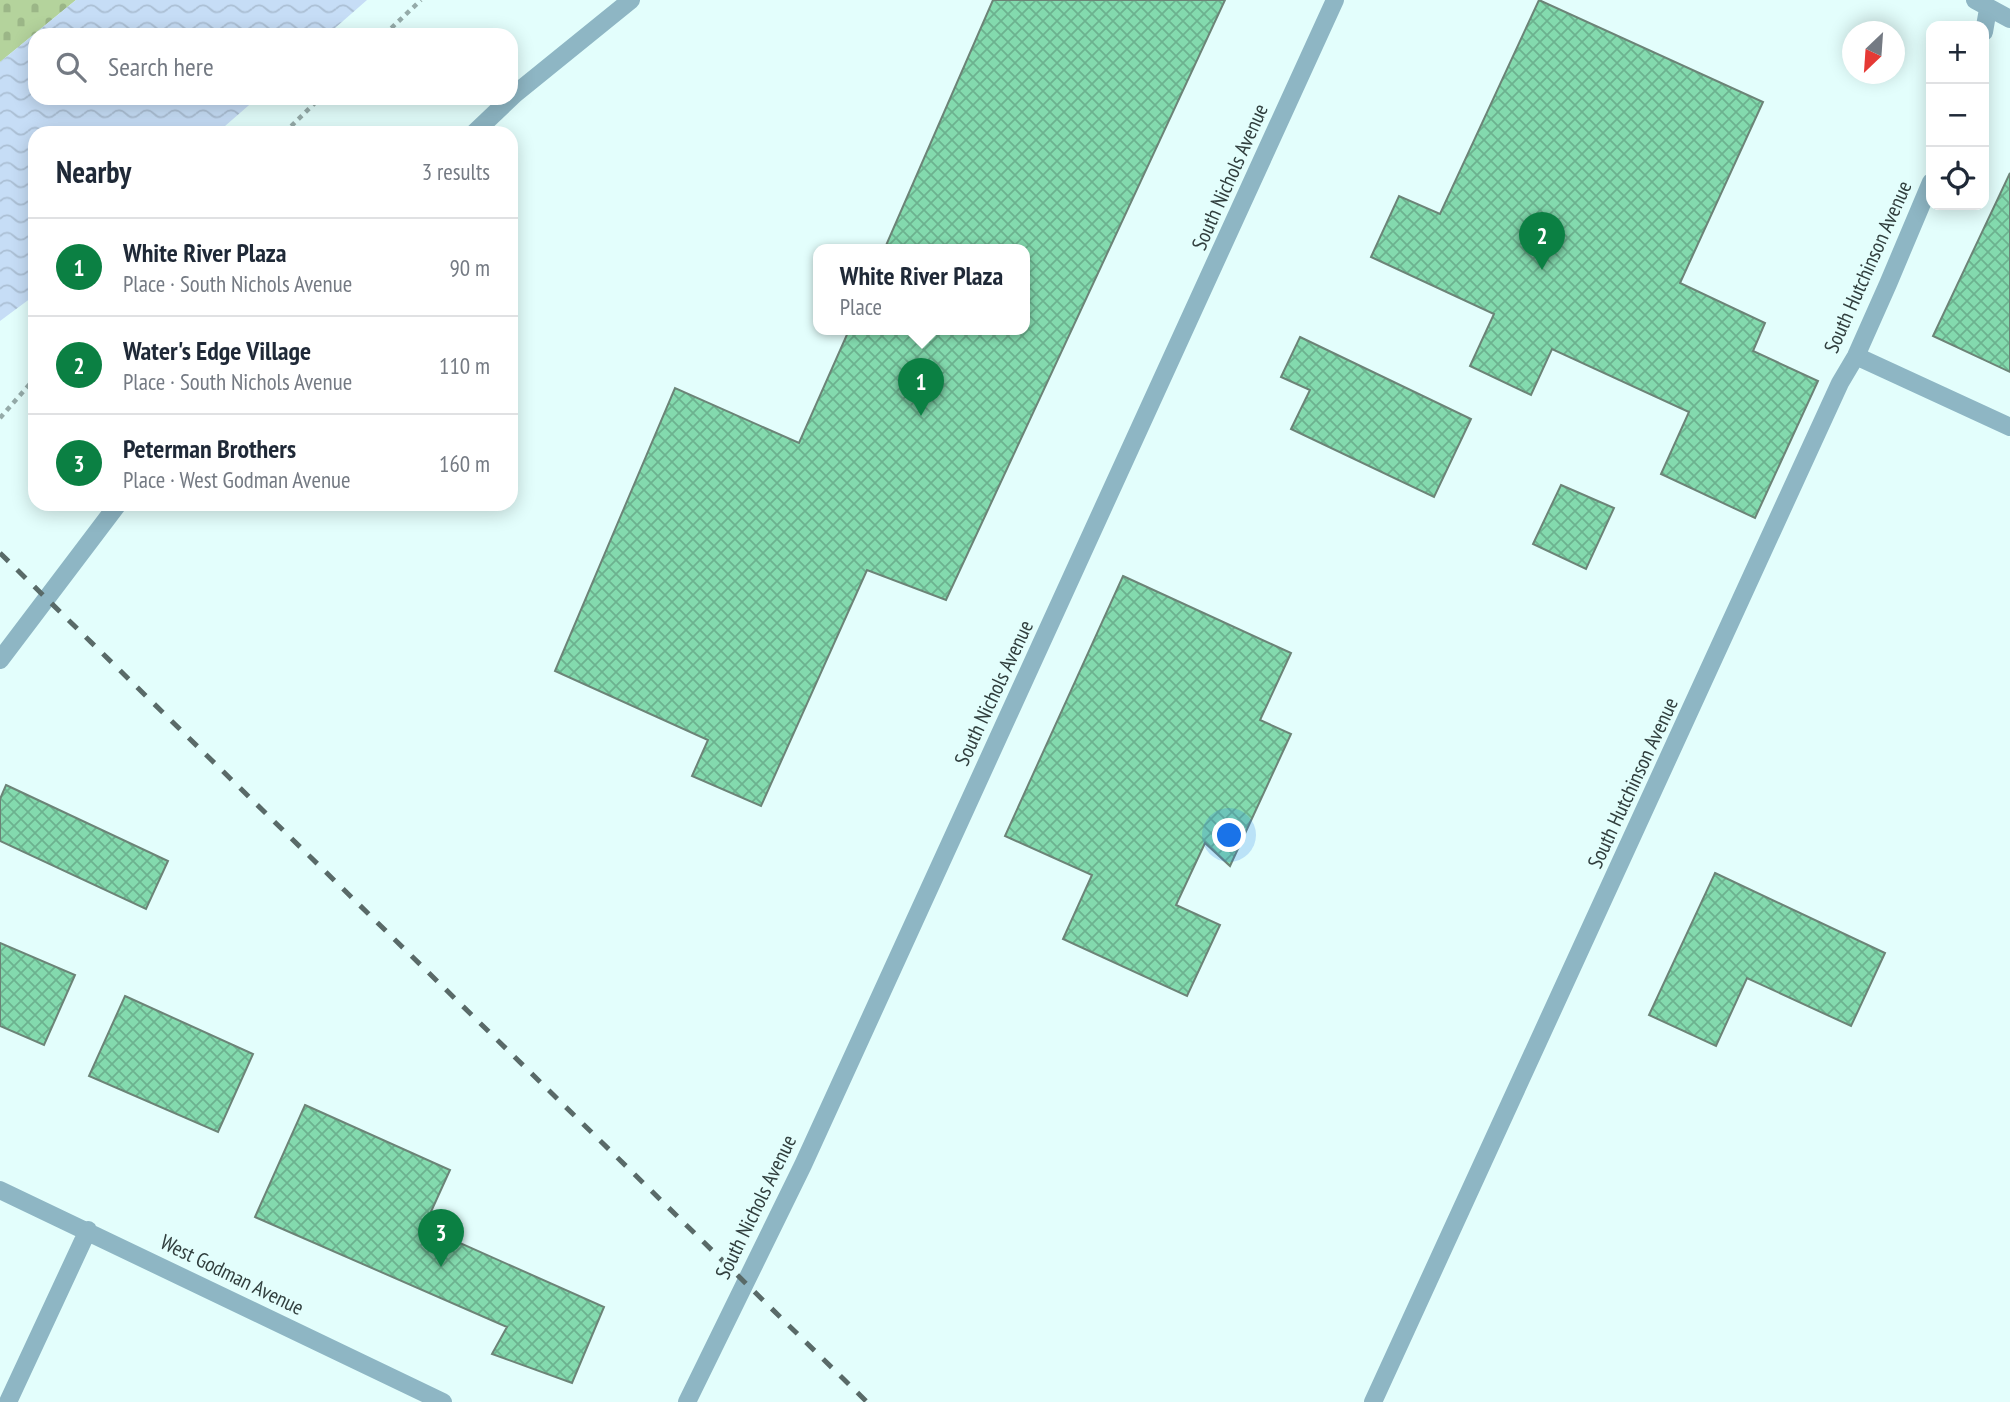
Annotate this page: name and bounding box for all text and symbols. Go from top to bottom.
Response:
north arrow [1842,21,1905,84]
map controls [1926,21,1989,210]
button: + [1926,21,1989,84]
search box [28,28,518,105]
icon: search [52,48,90,86]
text: Search here [108,50,214,83]
button: − [1926,84,1989,147]
street label: South Nichols Avenue [1185,99,1274,254]
button: locate [1926,147,1989,210]
text: Nearby [56,152,131,191]
text: 3 results [422,157,490,186]
street label: South Hutchinson Avenue [1817,177,1918,357]
pin: 2 [1519,212,1565,270]
text: White River Plaza [123,236,287,269]
popup [813,244,1030,335]
text: 1 [74,253,85,282]
text: 90 m [449,253,490,282]
text: White River Plaza [840,259,1003,292]
text: Place · South Nichols Avenue [123,269,352,298]
text: Place [840,292,882,321]
text: Water's Edge Village [123,334,311,367]
text: 2 [74,351,85,380]
text: 110 m [439,351,490,380]
pin: 1 [898,358,944,416]
text: Place · South Nichols Avenue [123,367,352,396]
text: Peterman Brothers [123,432,296,465]
text: 3 [74,449,85,478]
text: 160 m [439,449,490,478]
text: Place · West Godman Avenue [123,465,351,494]
street label: South Nichols Avenue [948,616,1039,770]
street label: South Hutchinson Avenue [1581,693,1684,873]
your location [1212,818,1246,852]
street label: South Nichols Avenue [709,1130,802,1283]
pin: 3 [418,1209,464,1267]
street label: West Godman Avenue [156,1228,308,1321]

